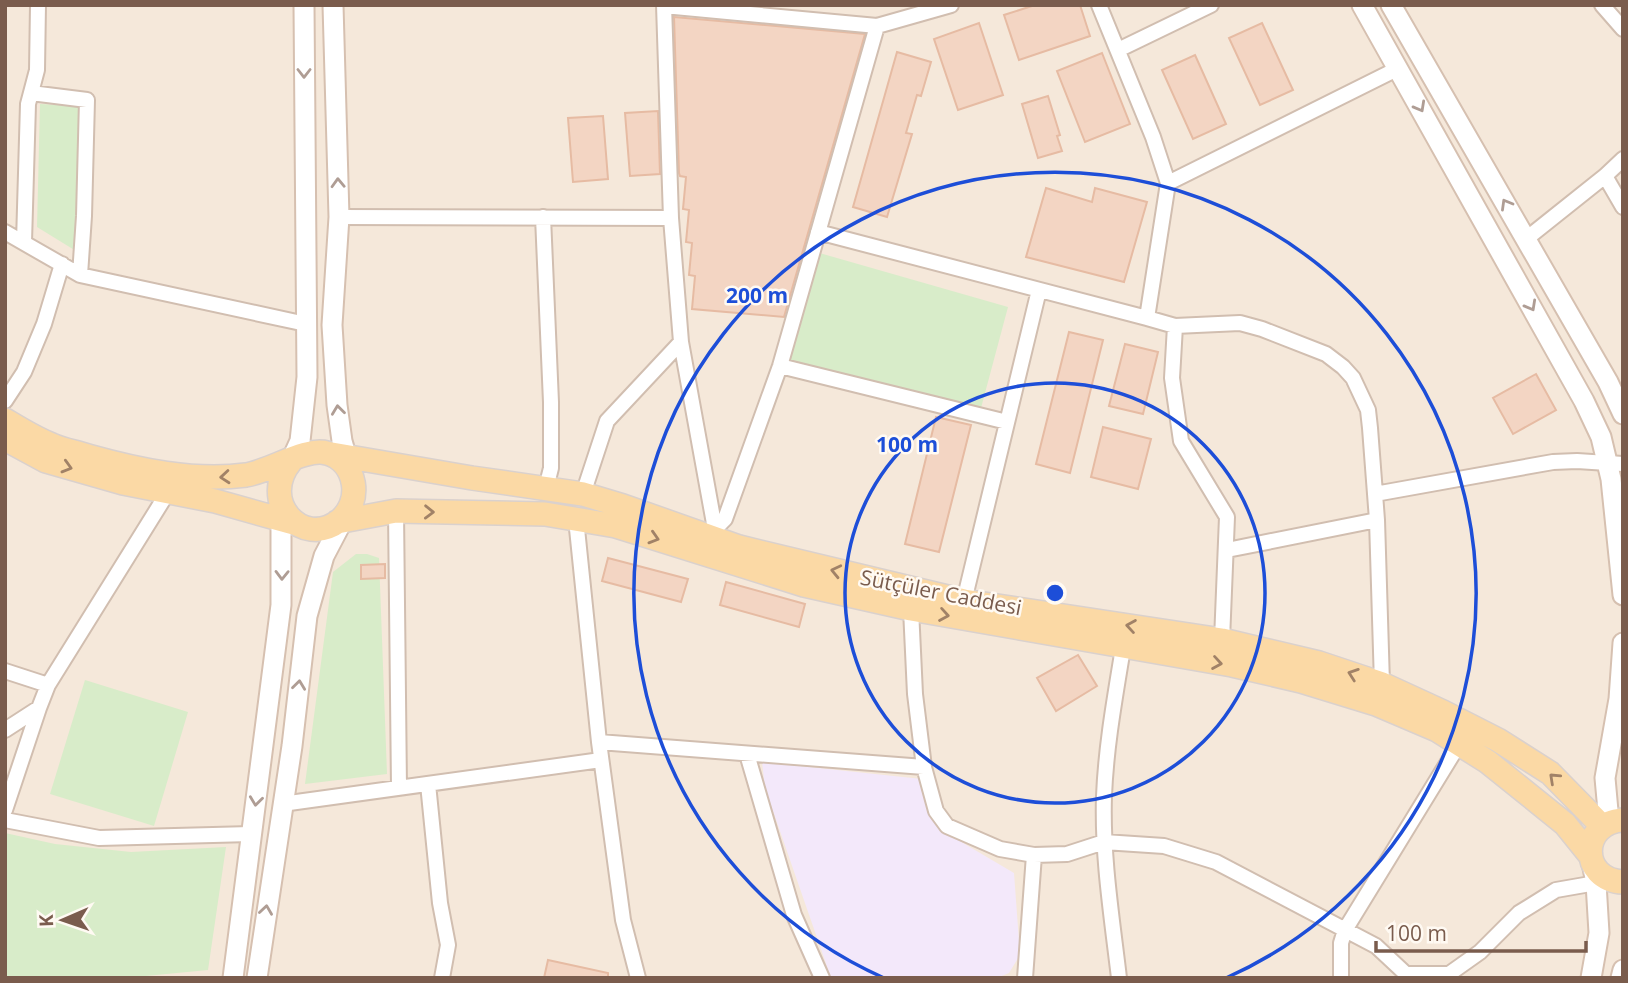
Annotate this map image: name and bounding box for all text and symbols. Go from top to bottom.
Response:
one-way arrow [296,69,312,79]
one-way arrow [1412,99,1426,112]
one-way arrow [330,177,346,188]
one-way arrow [1501,199,1514,212]
text: 200 m [726,281,788,309]
one-way arrow [1523,298,1536,311]
one-way arrow [331,404,346,416]
text: 100 m [876,430,938,458]
one-way arrow [61,459,73,474]
one-way arrow [219,469,230,484]
one-way arrow [424,504,435,520]
one-way arrow [647,529,659,544]
street label: Sütçüler Caddesi [858,563,1024,621]
one-way arrow [830,565,842,579]
one-way arrow [274,570,290,581]
centre of rings [1043,581,1067,605]
one-way arrow [938,606,950,621]
one-way arrow [1125,619,1137,634]
one-way arrow [1211,655,1222,670]
one-way arrow [1347,668,1360,682]
one-way arrow [291,679,306,691]
one-way arrow [1549,774,1562,786]
one-way arrow [248,795,263,807]
north arrow [28,885,98,955]
one-way arrow [259,904,274,916]
scale bar [1376,909,1586,953]
text: K [33,913,59,927]
text: 100 m [1386,919,1447,947]

